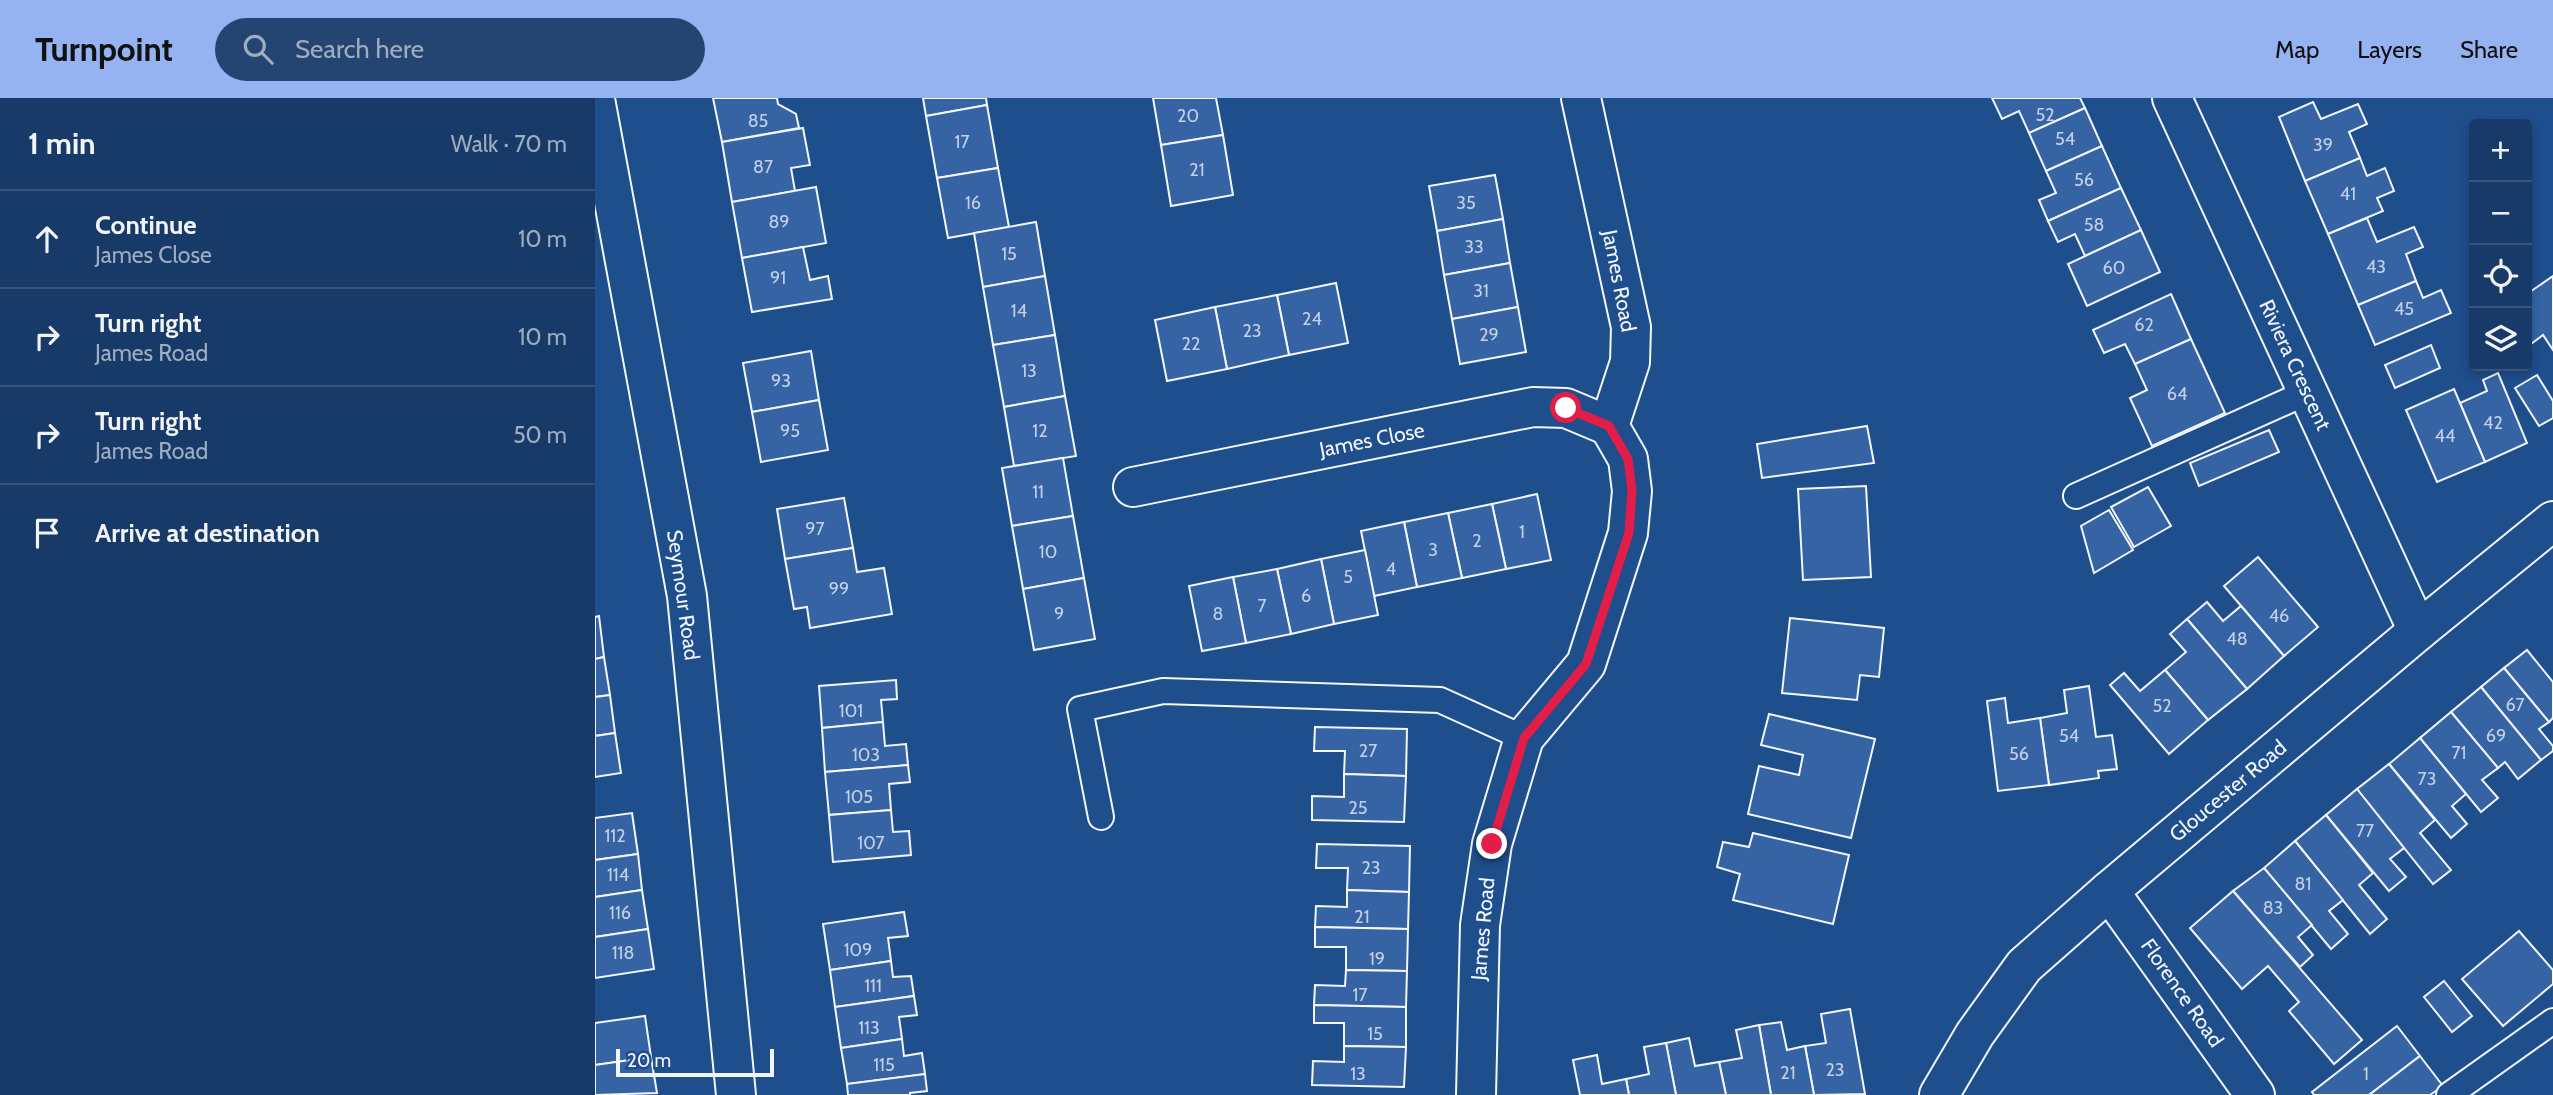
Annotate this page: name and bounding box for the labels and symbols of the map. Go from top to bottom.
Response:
house number: 52 [2035,104,2055,126]
house number: 20 [1177,105,1199,127]
house number: 85 [748,110,768,132]
house number: 54 [2055,128,2075,150]
house number: 17 [955,131,969,153]
house number: 39 [2313,134,2333,156]
house number: 87 [753,156,773,178]
house number: 21 [1189,159,1205,181]
house number: 56 [2074,169,2094,191]
house number: 41 [2340,183,2356,205]
house number: 16 [965,192,981,214]
house number: 35 [1456,192,1476,214]
house number: 89 [768,211,790,233]
house number: 58 [2084,214,2104,236]
street label: James Road [1597,227,1642,334]
house number: 33 [1464,236,1484,258]
house number: 15 [1001,243,1017,265]
house number: 43 [2366,256,2386,278]
house number: 60 [2103,257,2125,279]
house number: 91 [770,267,786,289]
house number: 31 [1473,280,1489,302]
street label: Riviera Crescent [2254,296,2337,434]
house number: 45 [2394,298,2414,320]
house number: 14 [1011,300,1027,322]
house number: 24 [1302,308,1322,330]
house number: 62 [2134,314,2154,336]
house number: 23 [1242,320,1262,342]
house number: 29 [1479,324,1499,346]
house number: 22 [1182,333,1200,355]
house number: 13 [1021,360,1037,382]
house number: 93 [771,370,791,392]
house number: 64 [2167,383,2187,405]
route start [1550,392,1581,423]
house number: 42 [2483,412,2503,434]
street label: James Close [1316,417,1427,462]
house number: 95 [780,420,800,442]
house number: 12 [1032,420,1048,442]
house number: 44 [2435,425,2455,447]
house number: 11 [1032,481,1044,503]
house number: 97 [805,518,825,540]
house number: 1 [1519,521,1525,543]
street label: Seymour Road [662,528,705,662]
house number: 2 [1472,530,1482,552]
house number: 3 [1428,539,1438,561]
house number: 10 [1039,541,1057,563]
house number: 4 [1386,558,1396,580]
house number: 5 [1343,566,1353,588]
house number: 99 [829,578,849,600]
house number: 6 [1301,585,1311,607]
house number: 7 [1257,595,1267,617]
house number: 9 [1054,603,1064,625]
house number: 8 [1213,603,1223,625]
house number: 46 [2269,605,2289,627]
house number: 48 [2226,628,2248,650]
house number: 67 [2505,694,2525,716]
house number: 52 [2152,695,2172,717]
house number: 101 [839,700,863,722]
house number: 54 [2059,725,2079,747]
house number: 69 [2486,725,2506,747]
street label: Gloucester Road [2164,734,2291,847]
house number: 27 [1359,740,1377,762]
house number: 71 [2452,742,2466,764]
house number: 56 [2009,743,2029,765]
house number: 103 [852,744,880,766]
house number: 73 [2418,768,2436,790]
house number: 105 [845,786,873,808]
house number: 25 [1348,797,1368,819]
house number: 77 [2356,820,2374,842]
house number: 112 [604,825,626,847]
route end [1476,828,1507,859]
house number: 107 [857,832,885,854]
house number: 23 [1361,857,1381,879]
house number: 114 [607,864,629,886]
house number: 81 [2295,873,2311,895]
street label: James Road [1465,876,1499,983]
house number: 83 [2263,897,2283,919]
house number: 116 [609,902,631,924]
house number: 21 [1354,906,1370,928]
street label: Florence Road [2136,934,2229,1052]
house number: 109 [844,939,872,961]
house number: 118 [612,942,634,964]
house number: 19 [1369,948,1385,970]
house number: 111 [864,975,882,997]
house number: 17 [1353,984,1367,1006]
house number: 113 [858,1017,880,1039]
house number: 15 [1367,1023,1383,1045]
scale bar [616,1046,773,1078]
house number: 115 [873,1054,895,1076]
house number: 23 [1825,1059,1845,1081]
house number: 21 [1780,1062,1796,1084]
house number: 13 [1350,1063,1366,1085]
house number: 1 [2363,1063,2369,1085]

